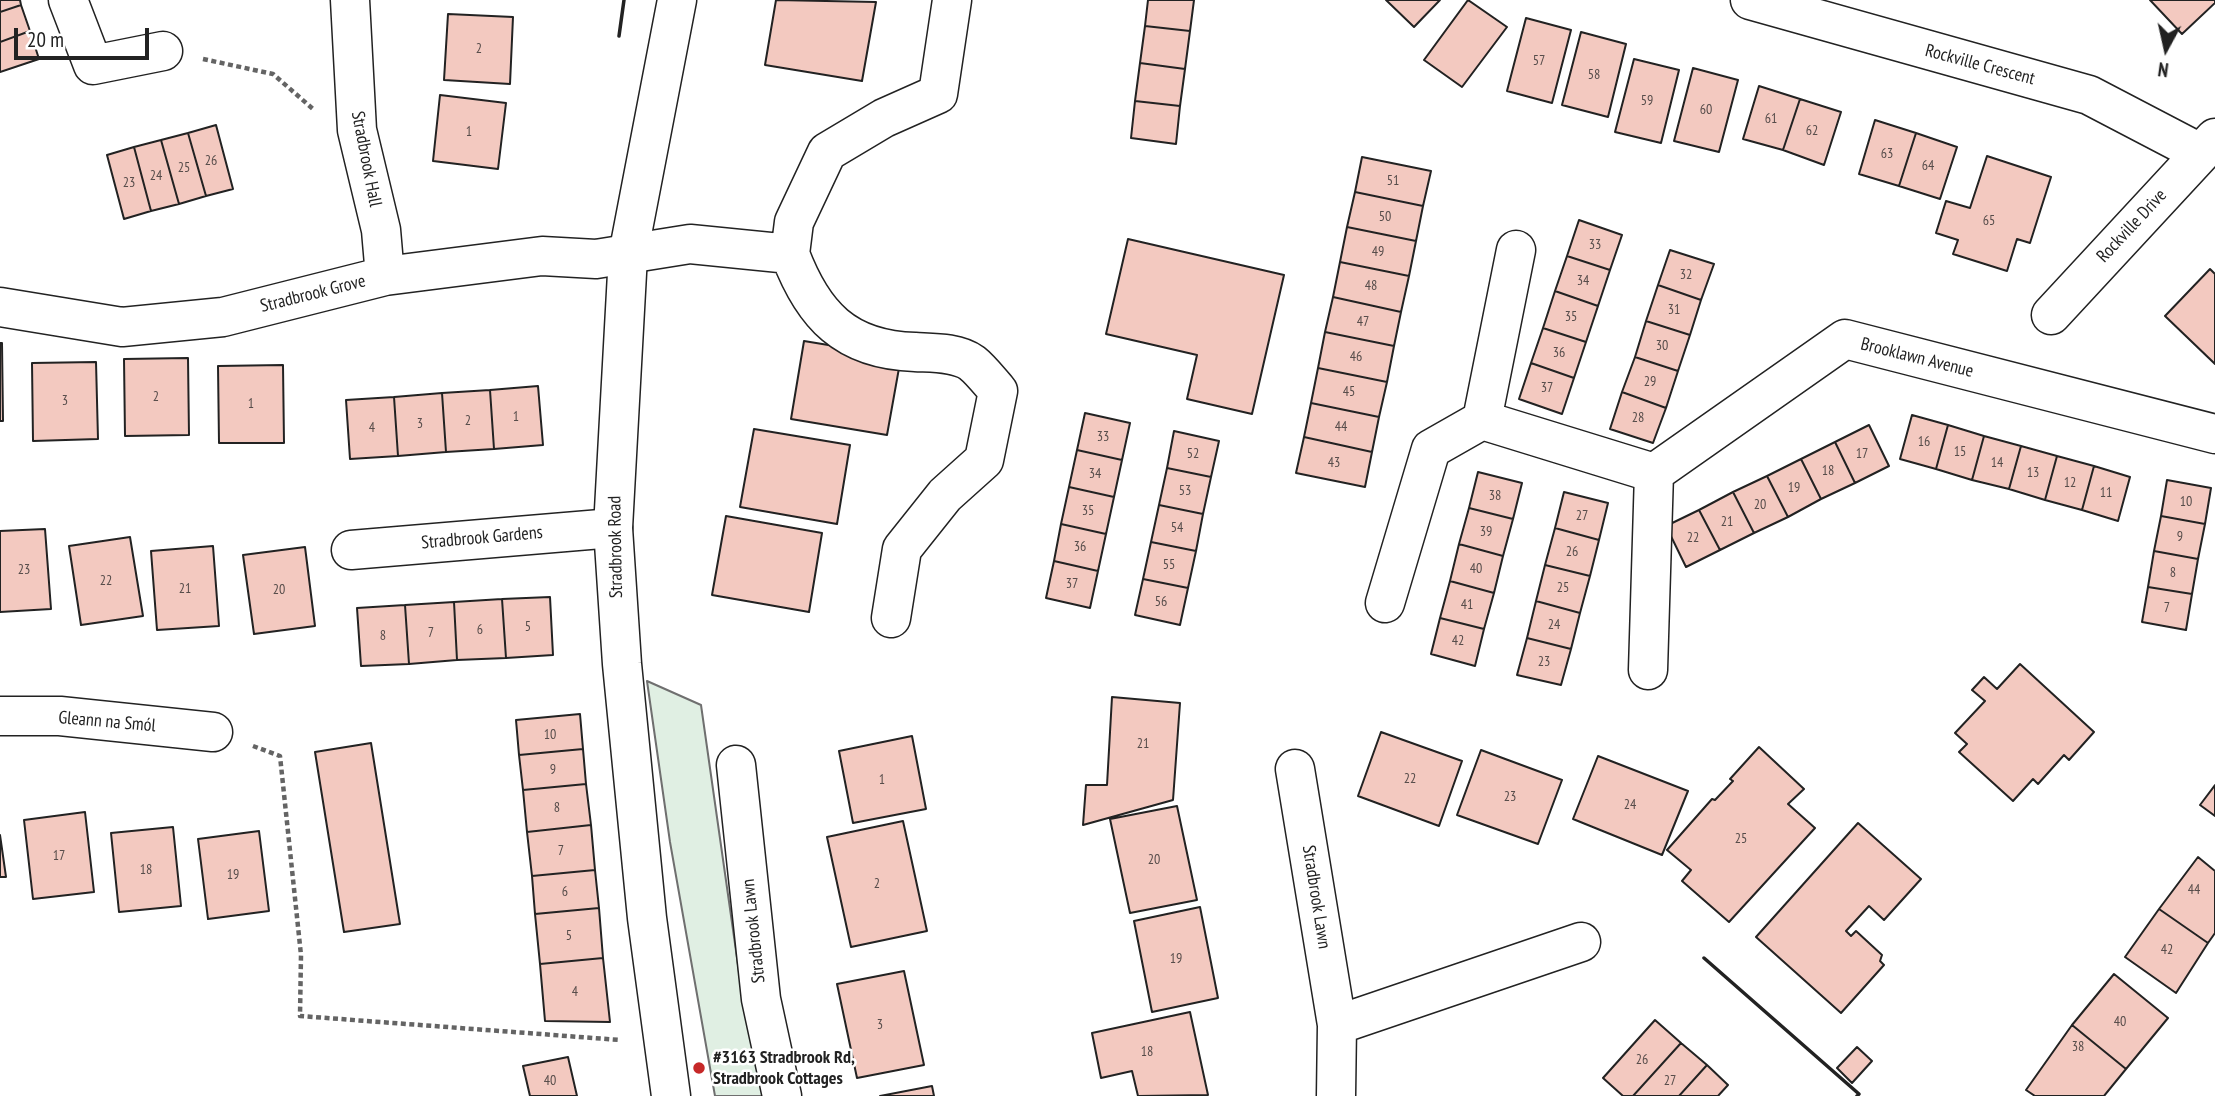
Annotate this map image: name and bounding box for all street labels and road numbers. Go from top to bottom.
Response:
street label: Rockville Crescent [1923,40,2037,90]
street label: Stradbrook Hall [346,109,386,209]
street label: Rockville Drive [2093,185,2171,267]
street label: Stradbrook Grove [258,271,368,317]
street label: Brooklawn Avenue [1858,334,1976,382]
street label: Stradbrook Road [604,496,628,598]
street label: Stradbrook Gardens [420,522,544,554]
street label: Gleann na Smól [57,707,157,737]
street label: Stradbrook Lawn [1297,844,1335,950]
street label: Stradbrook Lawn [738,878,770,984]

